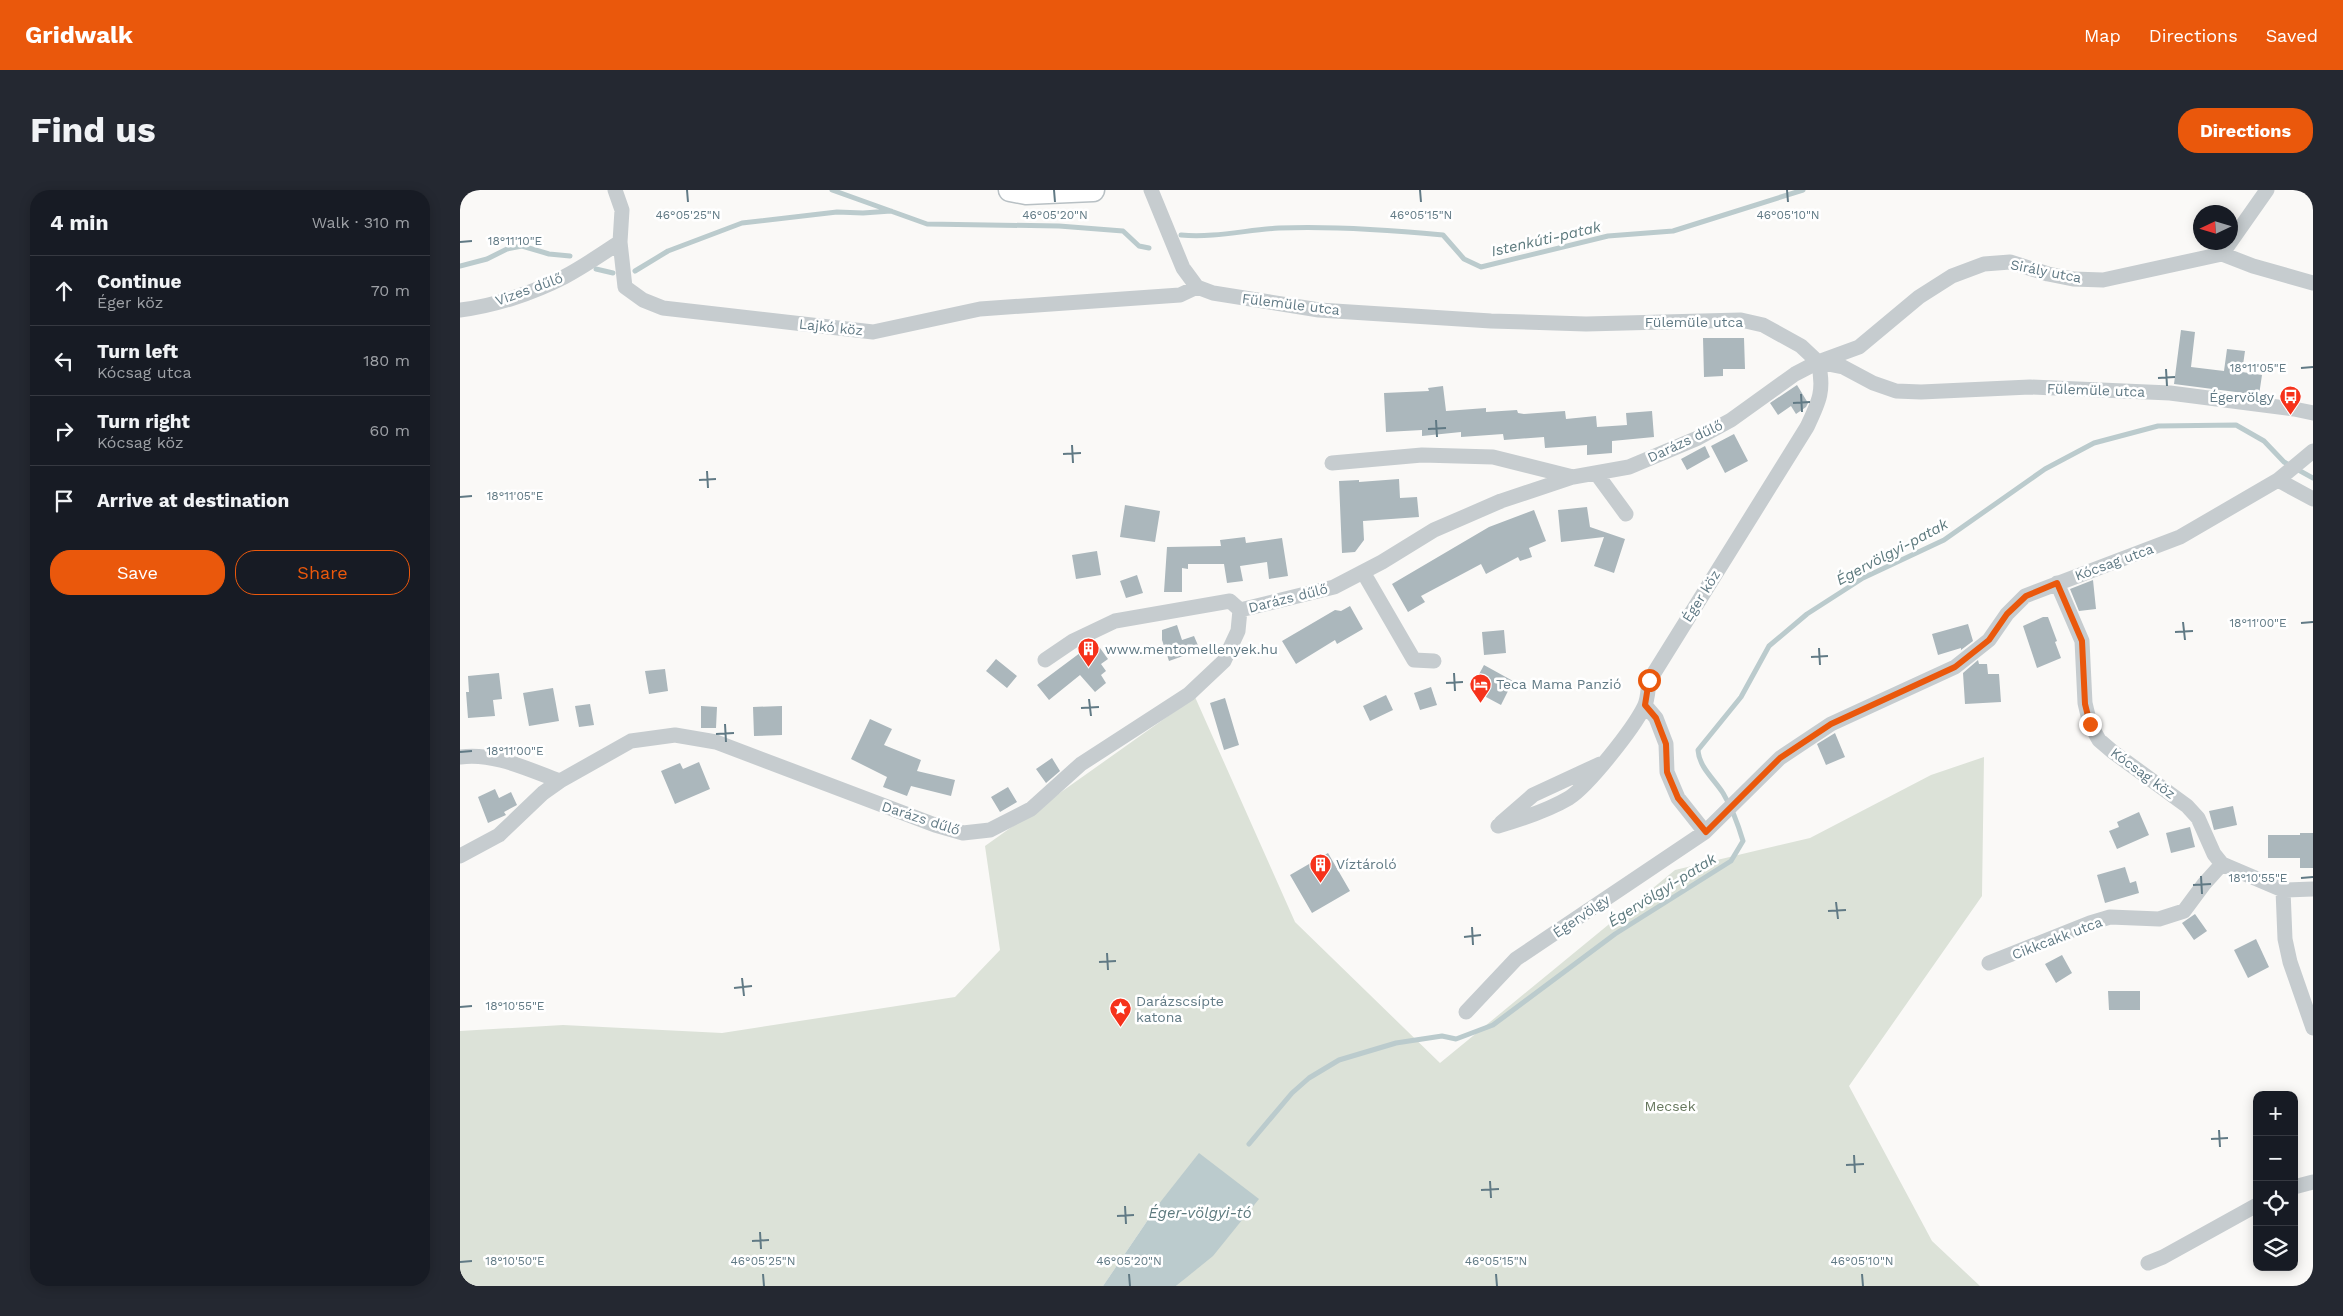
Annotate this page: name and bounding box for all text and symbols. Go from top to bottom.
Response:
text: Gridwalk [25,21,133,49]
text: Map [2084,25,2121,46]
text: Directions [2149,25,2238,46]
text: Saved [2266,25,2318,46]
button: Directions [2178,108,2313,153]
text: Find us [30,109,156,151]
north arrow [2193,205,2238,250]
text: 46°05'25"N [655,208,721,222]
text: 46°05'20"N [1022,208,1088,222]
text: 46°05'15"N [1390,208,1452,222]
text: 46°05'10"N [1756,208,1820,222]
text: 4 min [50,210,108,235]
text: Walk · 310 m [312,213,410,232]
water label: Istenkúti-patak [1489,217,1603,260]
text: 18°11'10"E [488,234,543,248]
street label: Sirály utca [2009,256,2083,286]
street label: Vizes dűlő [493,269,565,309]
text: Continue [97,270,181,293]
icon: ahead [50,277,78,305]
text: 70 m [371,281,410,300]
street label: Fülemüle utca [1241,290,1341,318]
text: Éger köz [97,293,163,312]
street label: Fülemüle utca [1645,314,1743,330]
street label: Lajkó köz [798,316,864,338]
text: Turn left [97,340,178,363]
icon: left [50,347,78,375]
text: 180 m [363,351,410,370]
text: 18°11'05"E [2230,361,2287,375]
text: Kócsag utca [97,363,191,382]
street label: Fülemüle utca [2047,380,2145,400]
bus stop icon: Égervölgy [2278,385,2302,416]
place label: Égervölgy [2209,389,2275,405]
text: Turn right [97,410,190,433]
icon: right [50,417,78,445]
street label: Darázs dűlő [1645,417,1725,465]
text: 60 m [370,421,410,440]
text: Kócsag köz [97,433,184,452]
icon: arrive [50,487,78,515]
text: Arrive at destination [97,489,289,512]
text: 18°11'05"E [487,489,544,503]
water label: Égervölgyi-patak [1833,514,1952,589]
street label: Kócsag utca [2072,540,2156,584]
button: Save [50,550,225,595]
button: Share [235,550,410,595]
street label: Éger köz [1679,567,1723,625]
street label: Darázs dűlő [1247,580,1329,616]
text: 18°11'00"E [2229,616,2287,630]
building icon: www.mentomellenyek.hu [1077,637,1101,668]
place label: www.mentomellenyek.hu [1105,641,1278,657]
route start [1638,669,1661,692]
hotel icon: Teca Mama Panzió [1468,672,1492,703]
place label: Teca Mama Panzió [1496,676,1621,692]
route end [2079,713,2102,736]
text: 18°11'00"E [486,744,544,758]
street label: Kócsag köz [2108,744,2178,802]
street label: Darázs dűlő [880,798,962,838]
water label: Égervölgyi-patak [1605,849,1720,931]
building icon: Víztároló [1308,852,1332,883]
place label: Víztároló [1336,856,1397,872]
text: 18°10'55"E [2228,871,2288,885]
street label: Égervölgy [1550,891,1613,941]
street label: Cikkcakk utca [2010,913,2104,963]
place label: Darázscsípte katona [1136,993,1224,1025]
place icon: Darázscsípte katona [1108,997,1132,1028]
text: 18°10'55"E [485,999,545,1013]
map controls [2253,1091,2298,1271]
button: + [2253,1091,2298,1136]
park label: Mecsek [1644,1098,1696,1114]
button: − [2253,1136,2298,1181]
button: locate [2253,1181,2298,1226]
water label: Éger-völgyi-tó [1148,1204,1252,1222]
button: layers [2253,1226,2298,1271]
text: 18°10'50"E [485,1254,545,1268]
text: 46°05'25"N [730,1254,796,1268]
text: 46°05'20"N [1096,1254,1162,1268]
text: 46°05'15"N [1465,1254,1527,1268]
text: 46°05'10"N [1830,1254,1894,1268]

